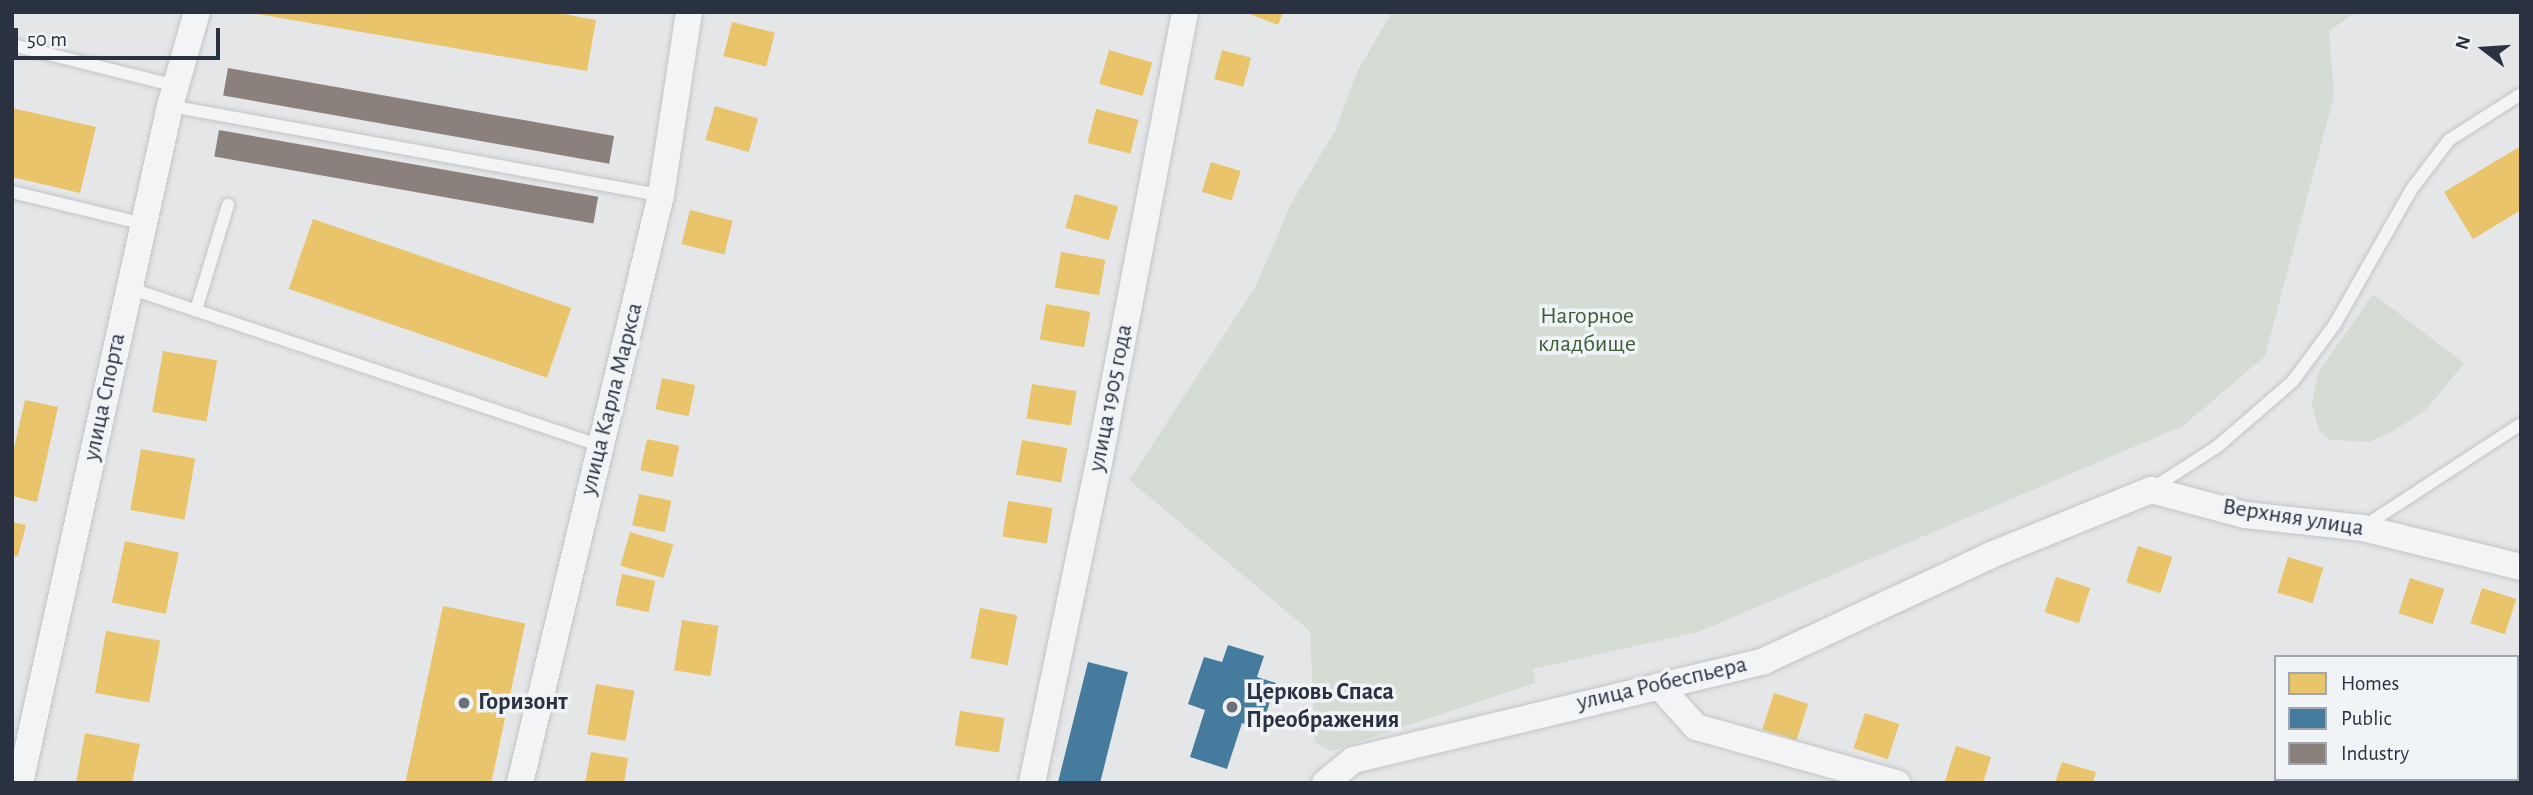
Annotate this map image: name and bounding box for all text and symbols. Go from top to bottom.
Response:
scale bar [18,14,224,58]
north arrow [2449,14,2519,84]
text: 50 m [27,29,67,50]
text: N [2452,34,2474,52]
street label: улица Карла Маркса [574,300,650,498]
park label: Нагорное кладбище [1538,303,1636,359]
street label: улица 1905 года [1083,322,1139,474]
street label: улица Спорта [77,331,133,463]
street label: Верхняя улица [2220,493,2366,543]
street label: улица Робеспьера [1574,650,1750,718]
legend [2274,655,2519,781]
text: Homes [2341,673,2399,694]
place label: Церковь Спаса Преображения [1246,679,1399,735]
place label: Горизонт [478,689,568,717]
marker: Горизонт [456,695,472,711]
marker: Церковь Спаса Преображения [1224,699,1240,715]
text: Public [2341,708,2391,729]
text: Industry [2341,743,2409,764]

